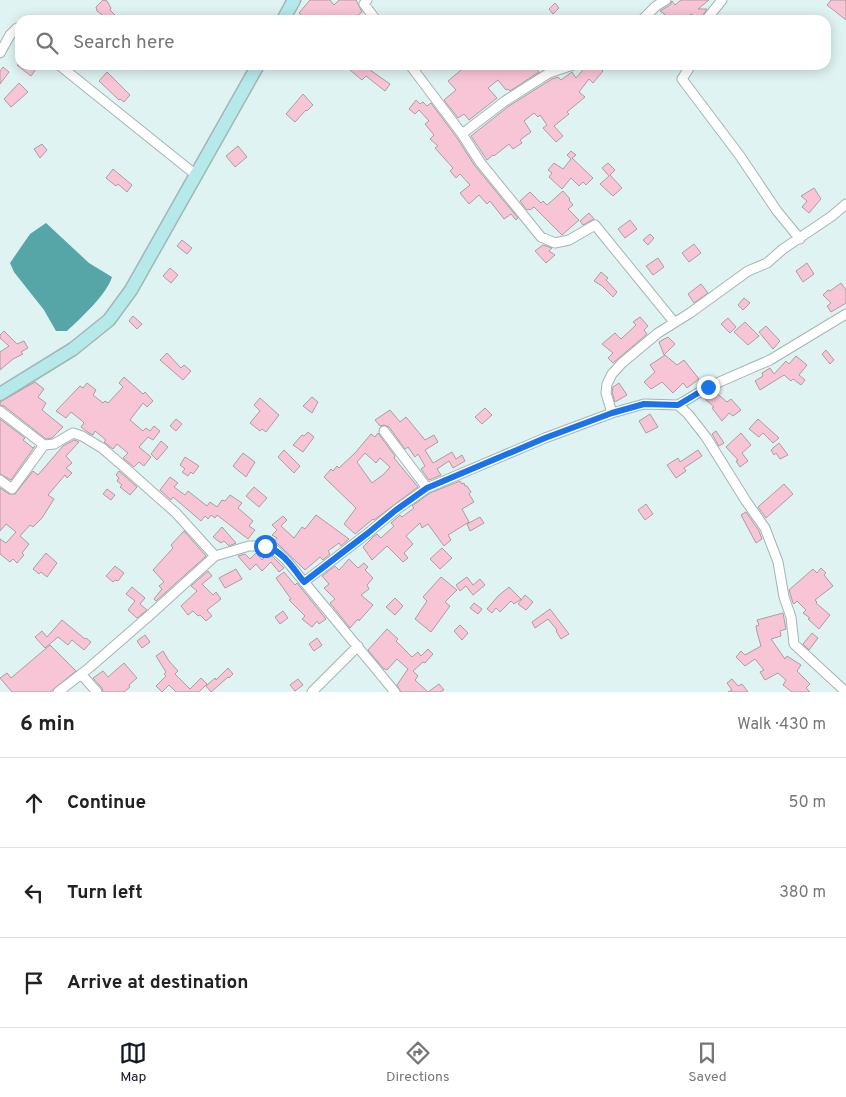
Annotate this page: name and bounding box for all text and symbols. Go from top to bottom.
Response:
search box [15,15,831,70]
icon: search [33,29,61,57]
text: Search here [73,31,175,55]
route end [697,376,720,399]
route start [254,535,277,558]
text: 6 min [20,711,75,738]
text: Walk · 430 m [737,715,826,735]
icon: ahead [20,789,48,817]
text: Continue [67,791,146,815]
text: 50 m [789,793,826,813]
icon: left [20,879,48,907]
text: Turn left [67,881,143,905]
text: 380 m [779,883,826,903]
icon: arrive [20,969,48,997]
text: Arrive at destination [67,971,248,995]
tab: Map [119,1039,147,1086]
tab: Directions [386,1039,450,1086]
tab: Saved [688,1039,727,1086]

